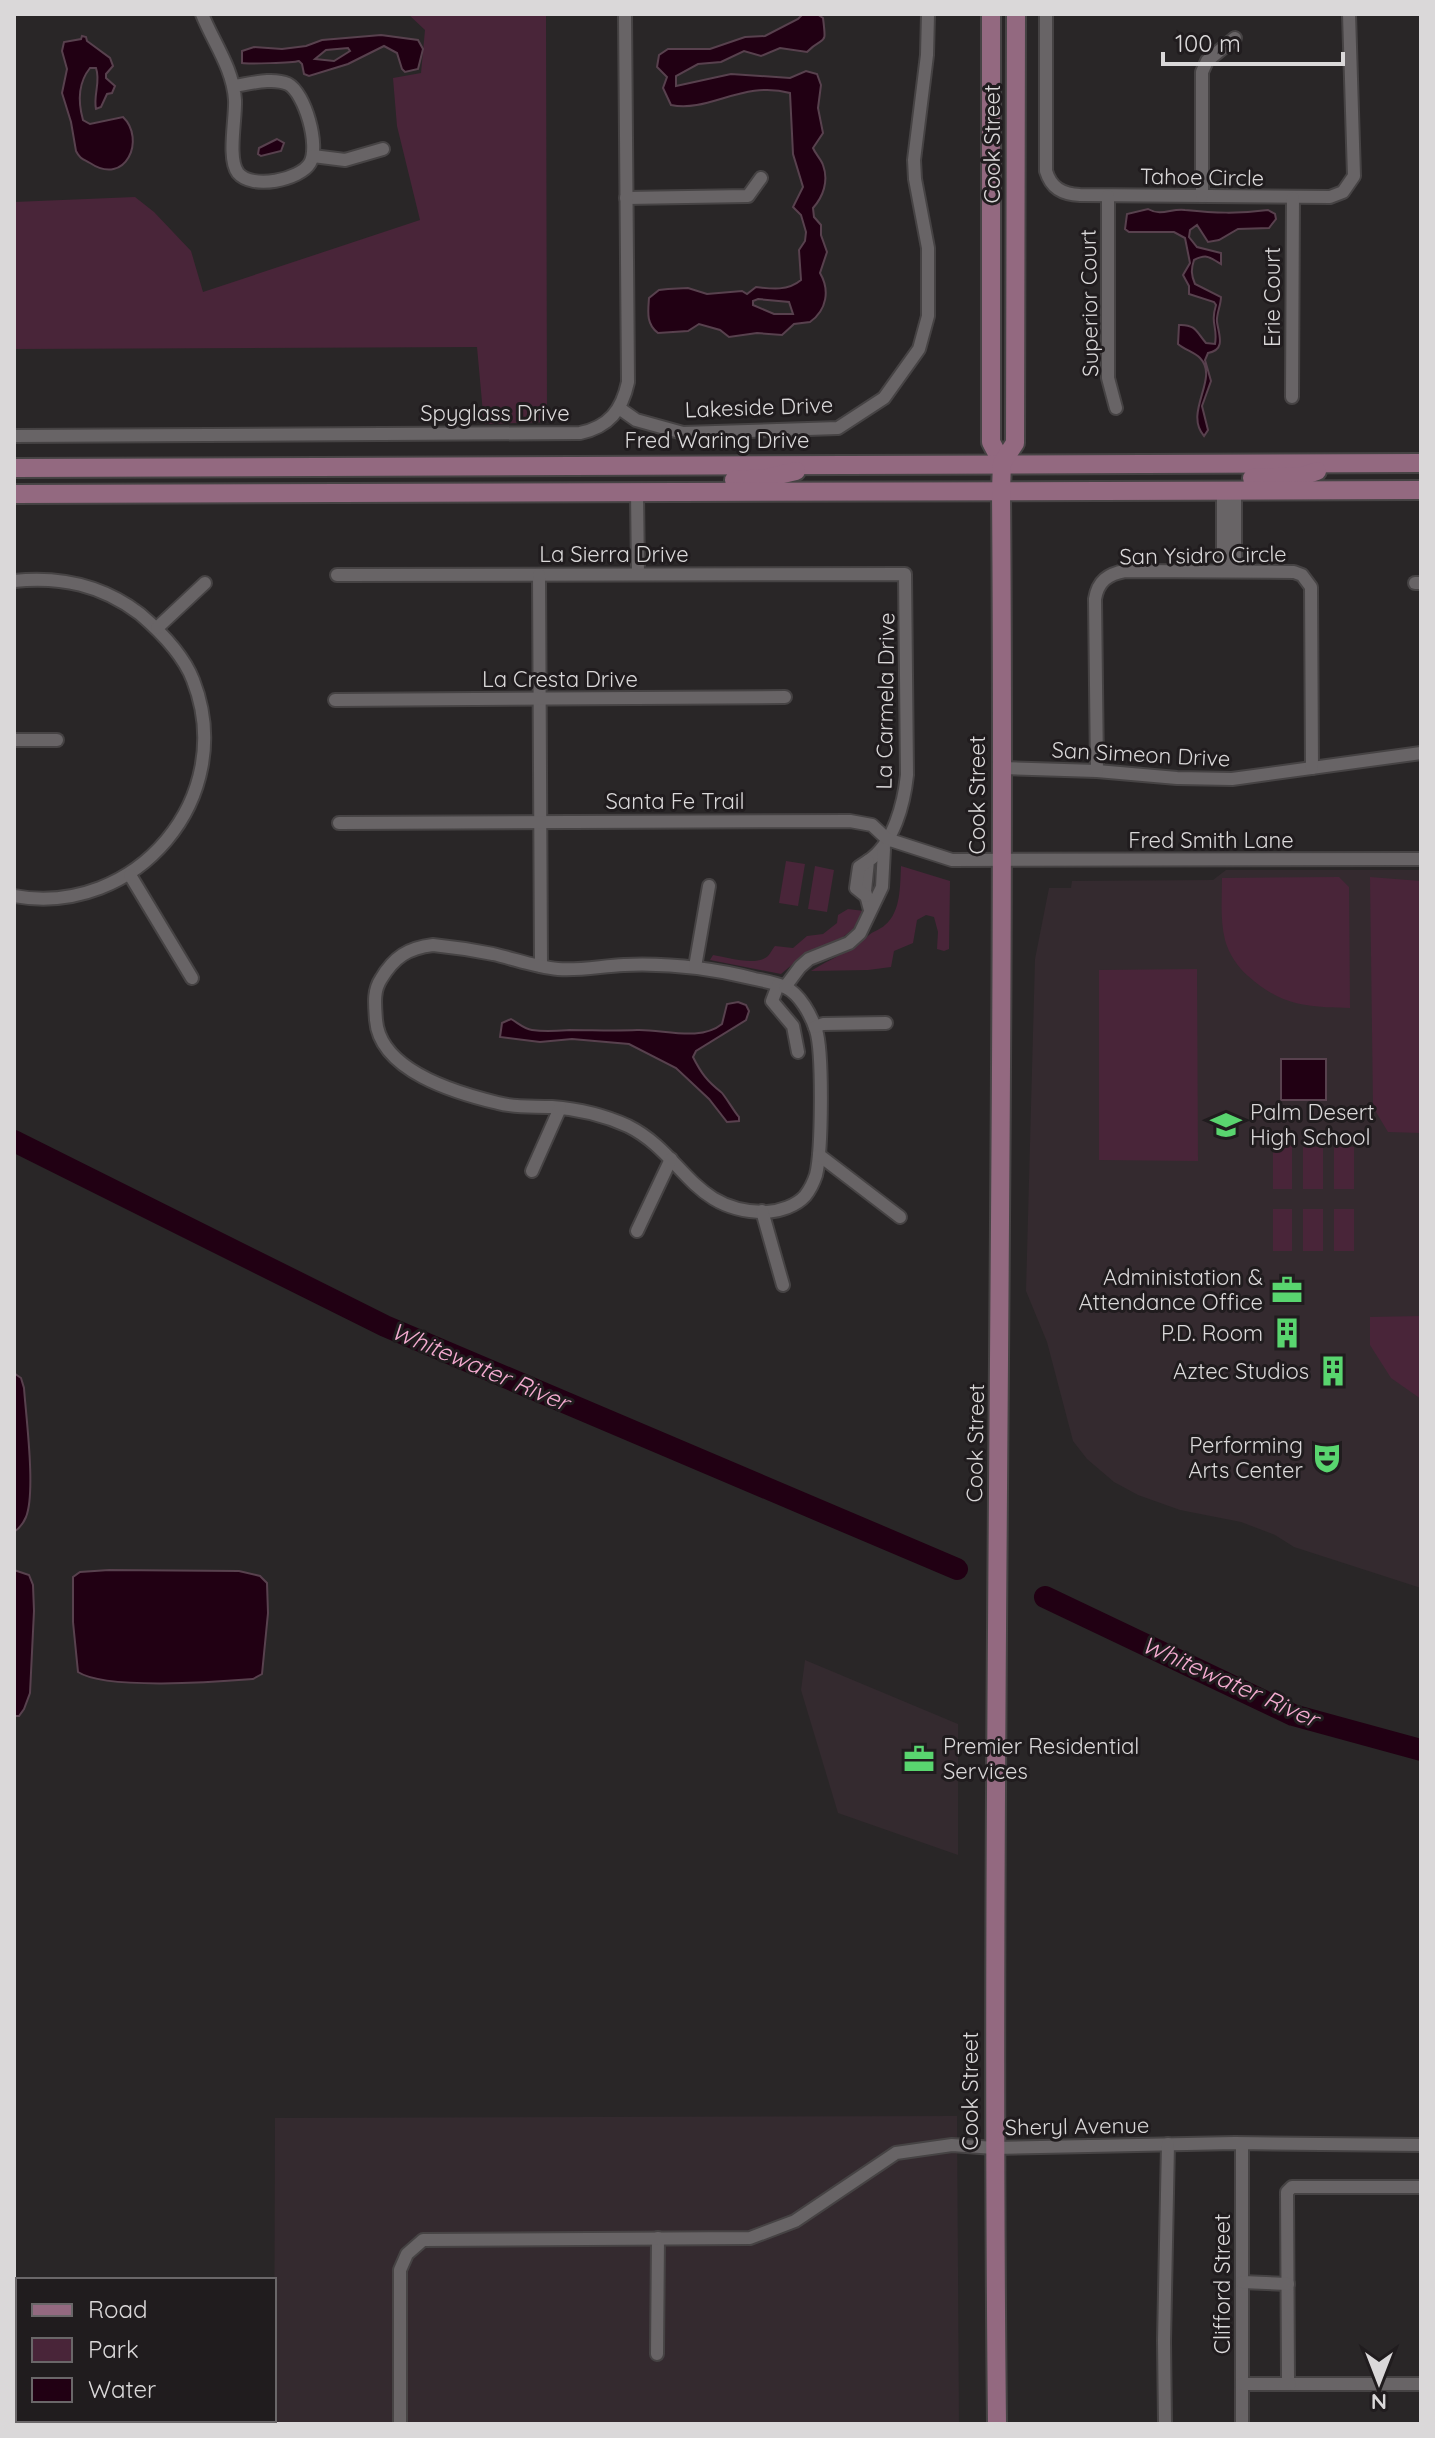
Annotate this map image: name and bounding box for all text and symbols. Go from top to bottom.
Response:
scale bar [1163,16,1343,66]
text: 100 m [1175,28,1241,58]
street label: Cook Street [978,85,1006,203]
street label: Tahoe Circle [1140,162,1264,192]
street label: Superior Court [1074,229,1104,377]
street label: Erie Court [1258,247,1286,347]
street label: Lakeside Drive [684,390,834,424]
street label: Spyglass Drive [420,399,570,427]
street label: Fred Waring Drive [625,426,809,454]
street label: La Sierra Drive [539,540,689,568]
street label: San Ysidro Circle [1119,540,1287,570]
street label: La Carmela Drive [869,612,901,790]
street label: La Cresta Drive [482,665,638,693]
street label: San Simeon Drive [1051,735,1231,773]
street label: Cook Street [963,736,991,854]
street label: Santa Fe Trail [605,787,745,815]
street label: Fred Smith Lane [1128,826,1294,854]
place label: Palm Desert High School [1250,1098,1375,1151]
school or university icon: Palm Desert High School [1209,1108,1243,1142]
place label: Administation & Attendance Office [1079,1263,1263,1316]
office icon: Administation & Attendance Office [1270,1273,1304,1307]
water label: Whitewater River [387,1315,576,1418]
building icon: P.D. Room [1270,1316,1304,1350]
place label: P.D. Room [1161,1319,1263,1347]
building icon: Aztec Studios [1316,1354,1350,1388]
place label: Aztec Studios [1173,1357,1309,1385]
street label: Cook Street [960,1383,990,1503]
place label: Performing Arts Center [1188,1431,1304,1484]
theatre icon: Performing Arts Center [1310,1441,1344,1475]
water label: Whitewater River [1137,1629,1326,1735]
place label: Premier Residential Services [943,1732,1139,1785]
office icon: Premier Residential Services [902,1742,936,1776]
street label: Cook Street [956,2032,984,2150]
street label: Sheryl Avenue [1004,2111,1150,2141]
street label: Clifford Street [1208,2214,1236,2354]
legend [16,2278,276,2422]
text: Road [88,2294,148,2324]
text: Park [88,2334,139,2364]
north arrow [1339,2342,1419,2422]
text: Water [88,2374,156,2404]
text: N [1371,2388,1387,2416]

